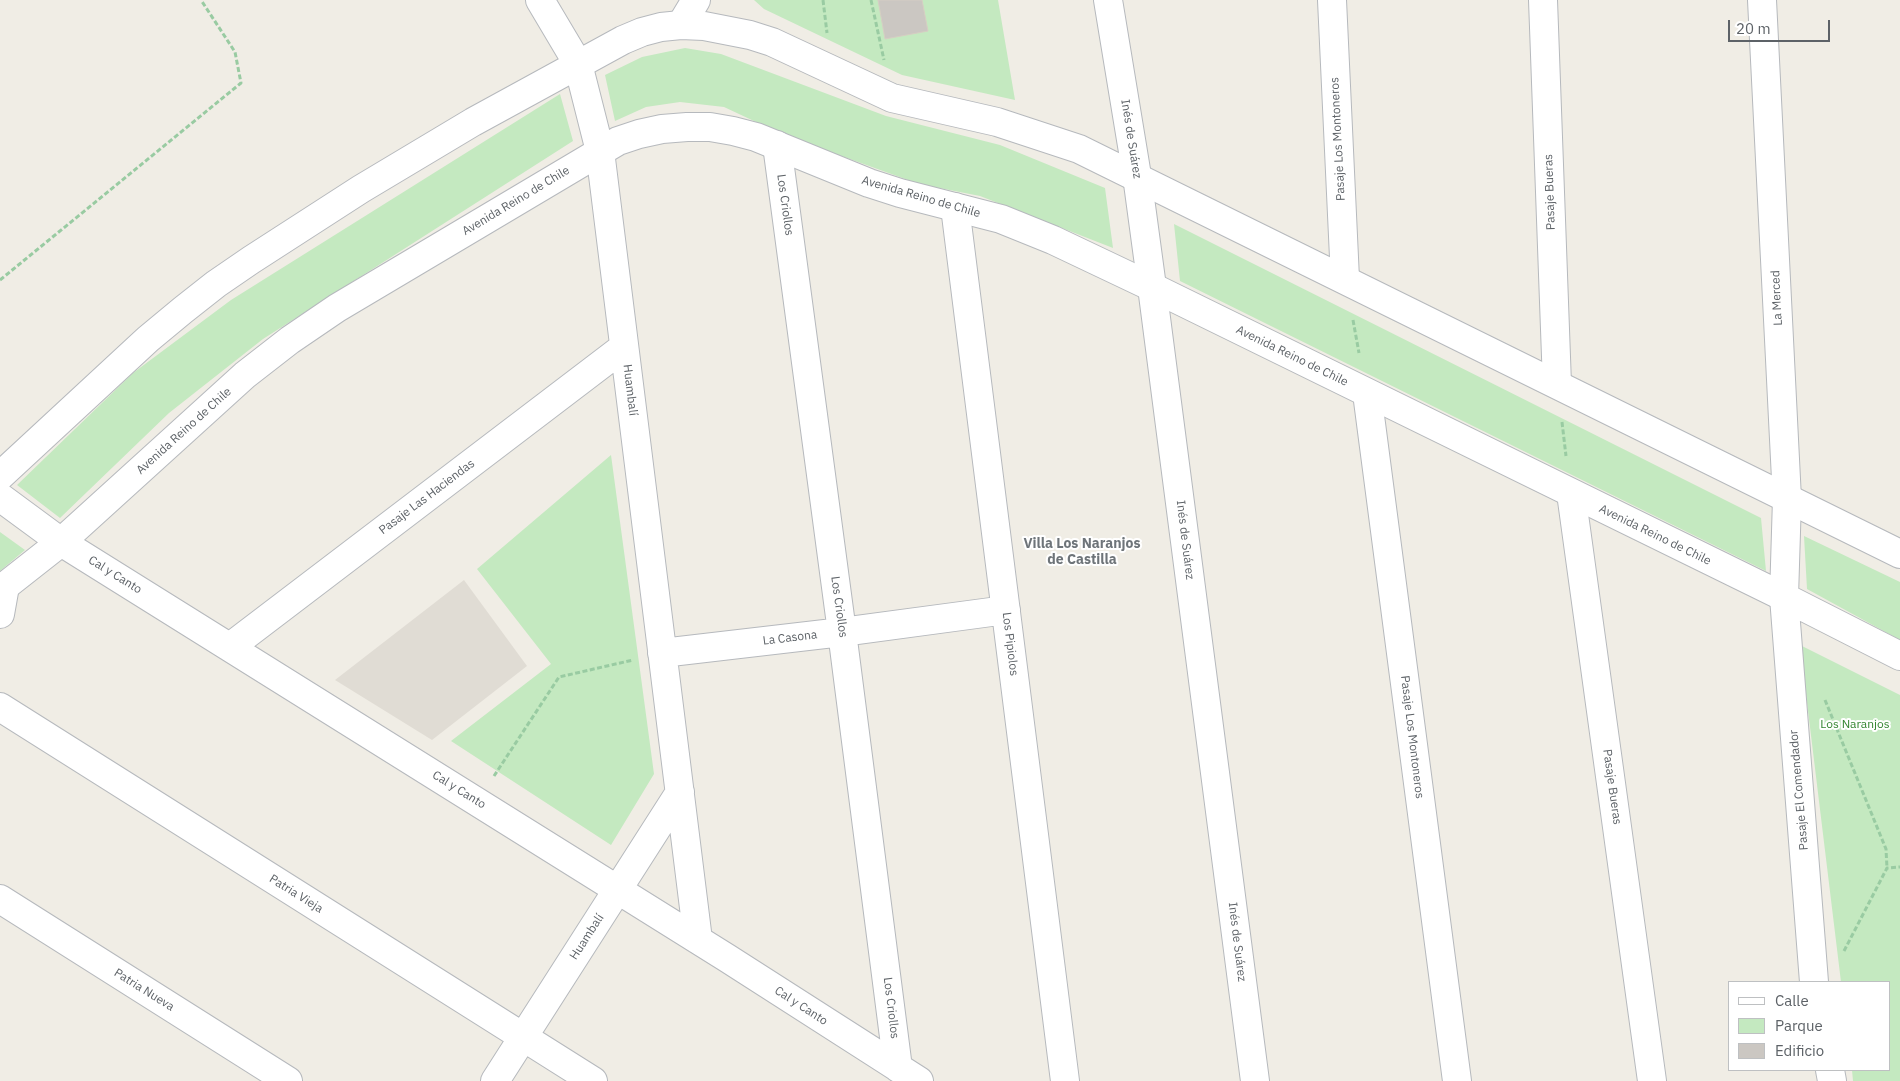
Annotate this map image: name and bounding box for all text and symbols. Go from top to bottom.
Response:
scale bar [1730,10,1832,42]
text: 20 m [1736,19,1771,38]
street label: Pasaje Los Montoneros [1328,77,1348,201]
street label: Inés de Suárez [1118,98,1144,180]
street label: Pasaje Bueras [1541,154,1559,230]
street label: Avenida Reino de Chile [460,163,572,239]
street label: Los Criollos [774,173,796,237]
street label: Avenida Reino de Chile [860,173,982,221]
street label: La Merced [1768,270,1786,326]
street label: Avenida Reino de Chile [1234,323,1350,389]
street label: Huambalí [620,363,640,417]
street label: Avenida Reino de Chile [134,385,234,477]
street label: Pasaje Las Haciendas [376,456,478,538]
street label: Inés de Suárez [1173,499,1197,581]
street label: Avenida Reino de Chile [1597,502,1713,568]
district label: Villa Los Naranjos de Castilla [1023,536,1141,568]
street label: Cal y Canto [86,553,144,597]
street label: Los Criollos [828,575,850,639]
street label: Los Pipiolos [999,611,1021,677]
street label: La Casona [762,628,818,648]
street label: Pasaje Los Montoneros [1397,675,1427,799]
park label: Los Naranjos [1820,718,1890,732]
street label: Pasaje El Comendador [1787,729,1811,851]
street label: Pasaje Bueras [1600,748,1624,826]
street label: Cal y Canto [430,768,488,812]
street label: Patria Vieja [266,872,326,916]
street label: Inés de Suárez [1225,901,1249,983]
street label: Huambalí [567,911,607,963]
street label: Patria Nueva [111,966,177,1014]
street label: Los Criollos [880,976,902,1040]
legend [1728,981,1890,1071]
street label: Cal y Canto [772,984,830,1028]
text: Calle [1775,991,1809,1010]
text: Parque [1775,1016,1823,1035]
text: Edificio [1775,1041,1824,1060]

